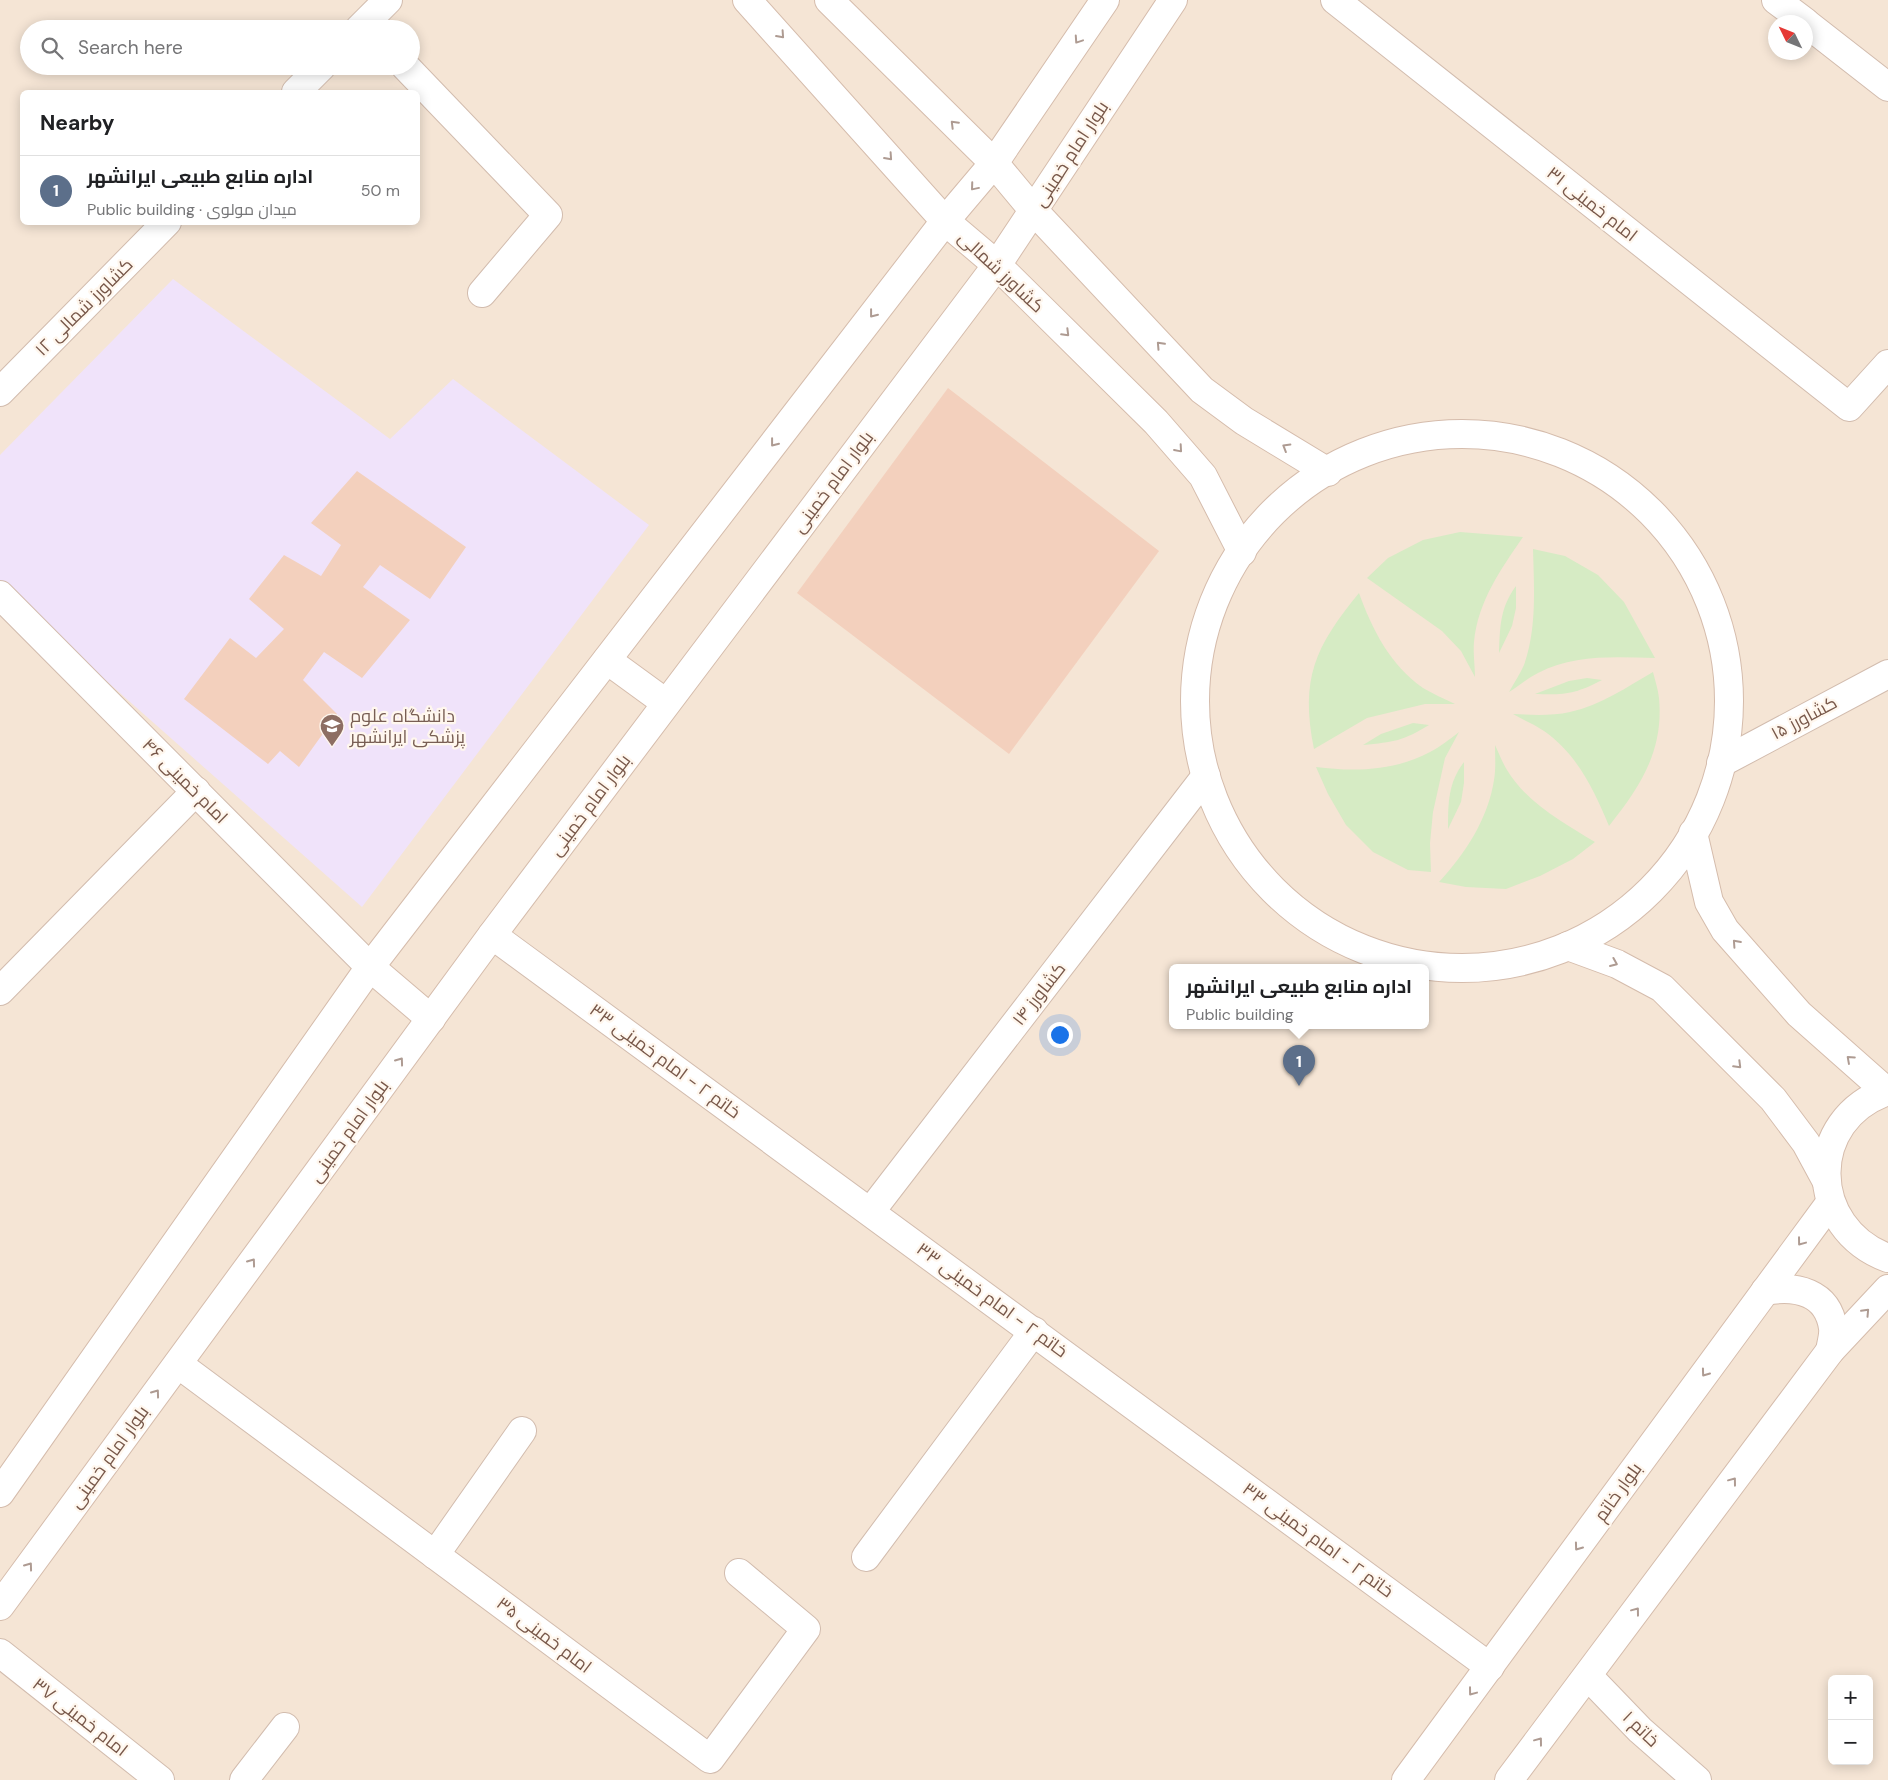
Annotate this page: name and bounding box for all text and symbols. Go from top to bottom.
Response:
north arrow [1768,15,1813,60]
search box [20,20,420,75]
one-way arrow [775,30,784,39]
icon: search [38,34,66,62]
text: Search here [78,35,183,60]
one-way arrow [1075,35,1084,44]
street label: بلوار امام خمینی [1028,97,1114,211]
text: Nearby [40,109,114,137]
one-way arrow [951,121,960,130]
one-way arrow [883,151,891,160]
street label: امام خمینی ۳۱ [1542,161,1642,247]
text: اداره منابع طبیعی ایرانشهر [87,164,313,189]
text: 1 [53,180,59,201]
text: 50 m [361,180,400,201]
one-way arrow [971,181,979,190]
text: Public building · میدان مولوی [87,199,297,220]
street label: کشاورز شمالی [953,226,1049,318]
street label: کشاورز شمالی ۱۲ [30,253,138,361]
one-way arrow [869,309,878,318]
one-way arrow [1060,327,1069,336]
one-way arrow [1157,342,1166,351]
street label: بلوار امام خمینی [787,426,879,538]
one-way arrow [771,437,779,446]
one-way arrow [1283,443,1292,453]
one-way arrow [1173,444,1182,453]
street label: کشاورز ۱۵ [1767,691,1841,745]
place label: دانشگاه علوم پزشکی ایرانشهر [349,704,465,749]
school or university icon: دانشگاه علوم پزشکی ایرانشهر [319,713,345,747]
street label: امام خمینی ۴۶ [137,733,233,829]
street label: بلوار امام خمینی [544,749,636,861]
one-way arrow [1733,939,1742,948]
one-way arrow [1609,957,1618,968]
street label: کشاورز ۱۴ [1007,958,1071,1030]
popup [1169,964,1429,1029]
text: اداره منابع طبیعی ایرانشهر [1186,974,1412,999]
street label: خاتم ۲ - امام خمینی ۳۳ [585,998,745,1124]
text: Public building [1186,1004,1294,1025]
your location [1047,1022,1073,1048]
pin: 1 [1283,1045,1315,1086]
one-way arrow [1846,1056,1855,1065]
one-way arrow [394,1057,403,1067]
one-way arrow [1733,1059,1742,1068]
street label: بلوار امام خمینی [304,1075,394,1187]
one-way arrow [1798,1236,1807,1246]
street label: خاتم ۲ - امام خمینی ۳۳ [912,1237,1072,1363]
one-way arrow [246,1258,255,1268]
one-way arrow [1860,1309,1869,1318]
one-way arrow [1702,1367,1711,1377]
one-way arrow [150,1389,159,1399]
street label: بلوار امام خمینی [64,1401,154,1513]
street label: بلوار خاتم [1589,1458,1647,1526]
street label: خاتم ۲ - امام خمینی ۳۳ [1238,1477,1398,1603]
one-way arrow [1728,1478,1736,1487]
one-way arrow [1575,1541,1584,1551]
one-way arrow [23,1563,32,1572]
street label: امام خمینی ۳۵ [492,1591,596,1679]
one-way arrow [1630,1607,1639,1617]
street label: امام خمینی ۳۷ [27,1672,133,1762]
map controls [1828,1675,1873,1765]
button: + [1828,1675,1873,1720]
one-way arrow [1469,1686,1478,1696]
street label: خاتم ۱ [1617,1706,1665,1752]
button: − [1828,1720,1873,1765]
one-way arrow [1533,1738,1541,1747]

